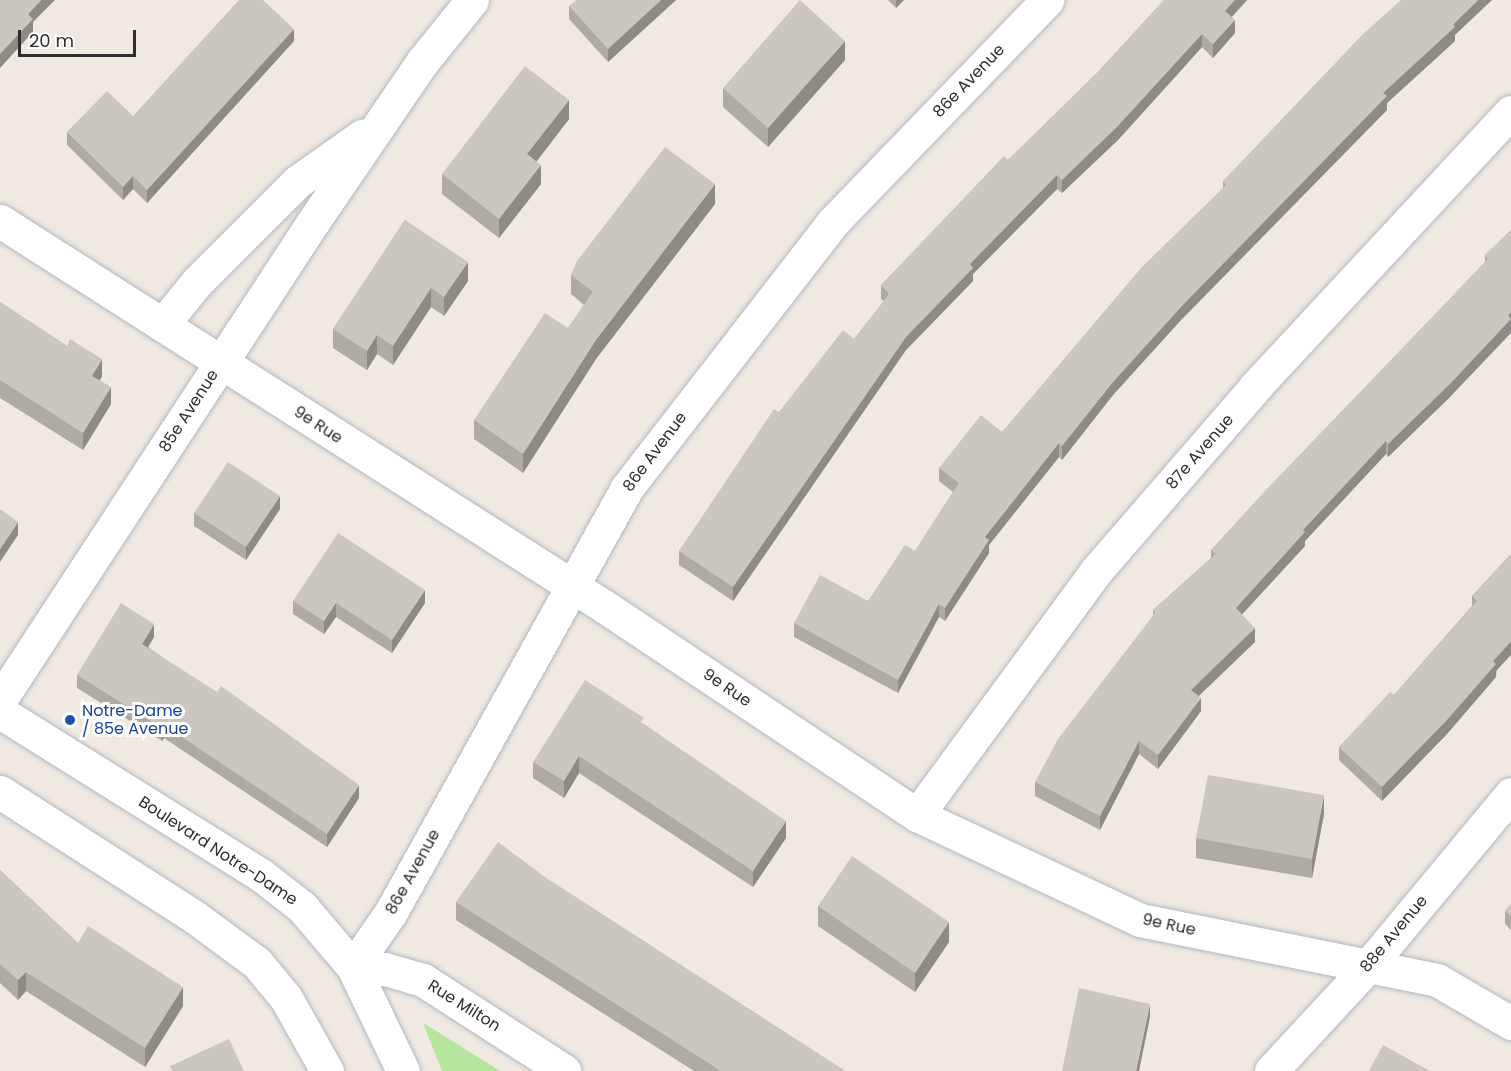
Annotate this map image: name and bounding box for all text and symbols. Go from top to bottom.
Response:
scale bar [21,18,140,56]
text: 20 m [29,28,74,53]
street label: 86e Avenue [929,40,1009,122]
street label: 85e Avenue [155,366,223,456]
street label: 9e Rue [290,402,346,448]
street label: 86e Avenue [619,408,691,496]
street label: 87e Avenue [1162,411,1238,493]
street label: 9e Rue [699,665,755,711]
place label: Notre-Dame / 85e Avenue [82,701,188,739]
marker: Notre-Dame / 85e Avenue [63,713,77,727]
street label: Boulevard Notre-Dame [135,792,301,910]
street label: 86e Avenue [382,826,444,918]
street label: 88e Avenue [1356,892,1432,976]
street label: 9e Rue [1141,910,1197,940]
street label: Rue Milton [424,976,504,1036]

